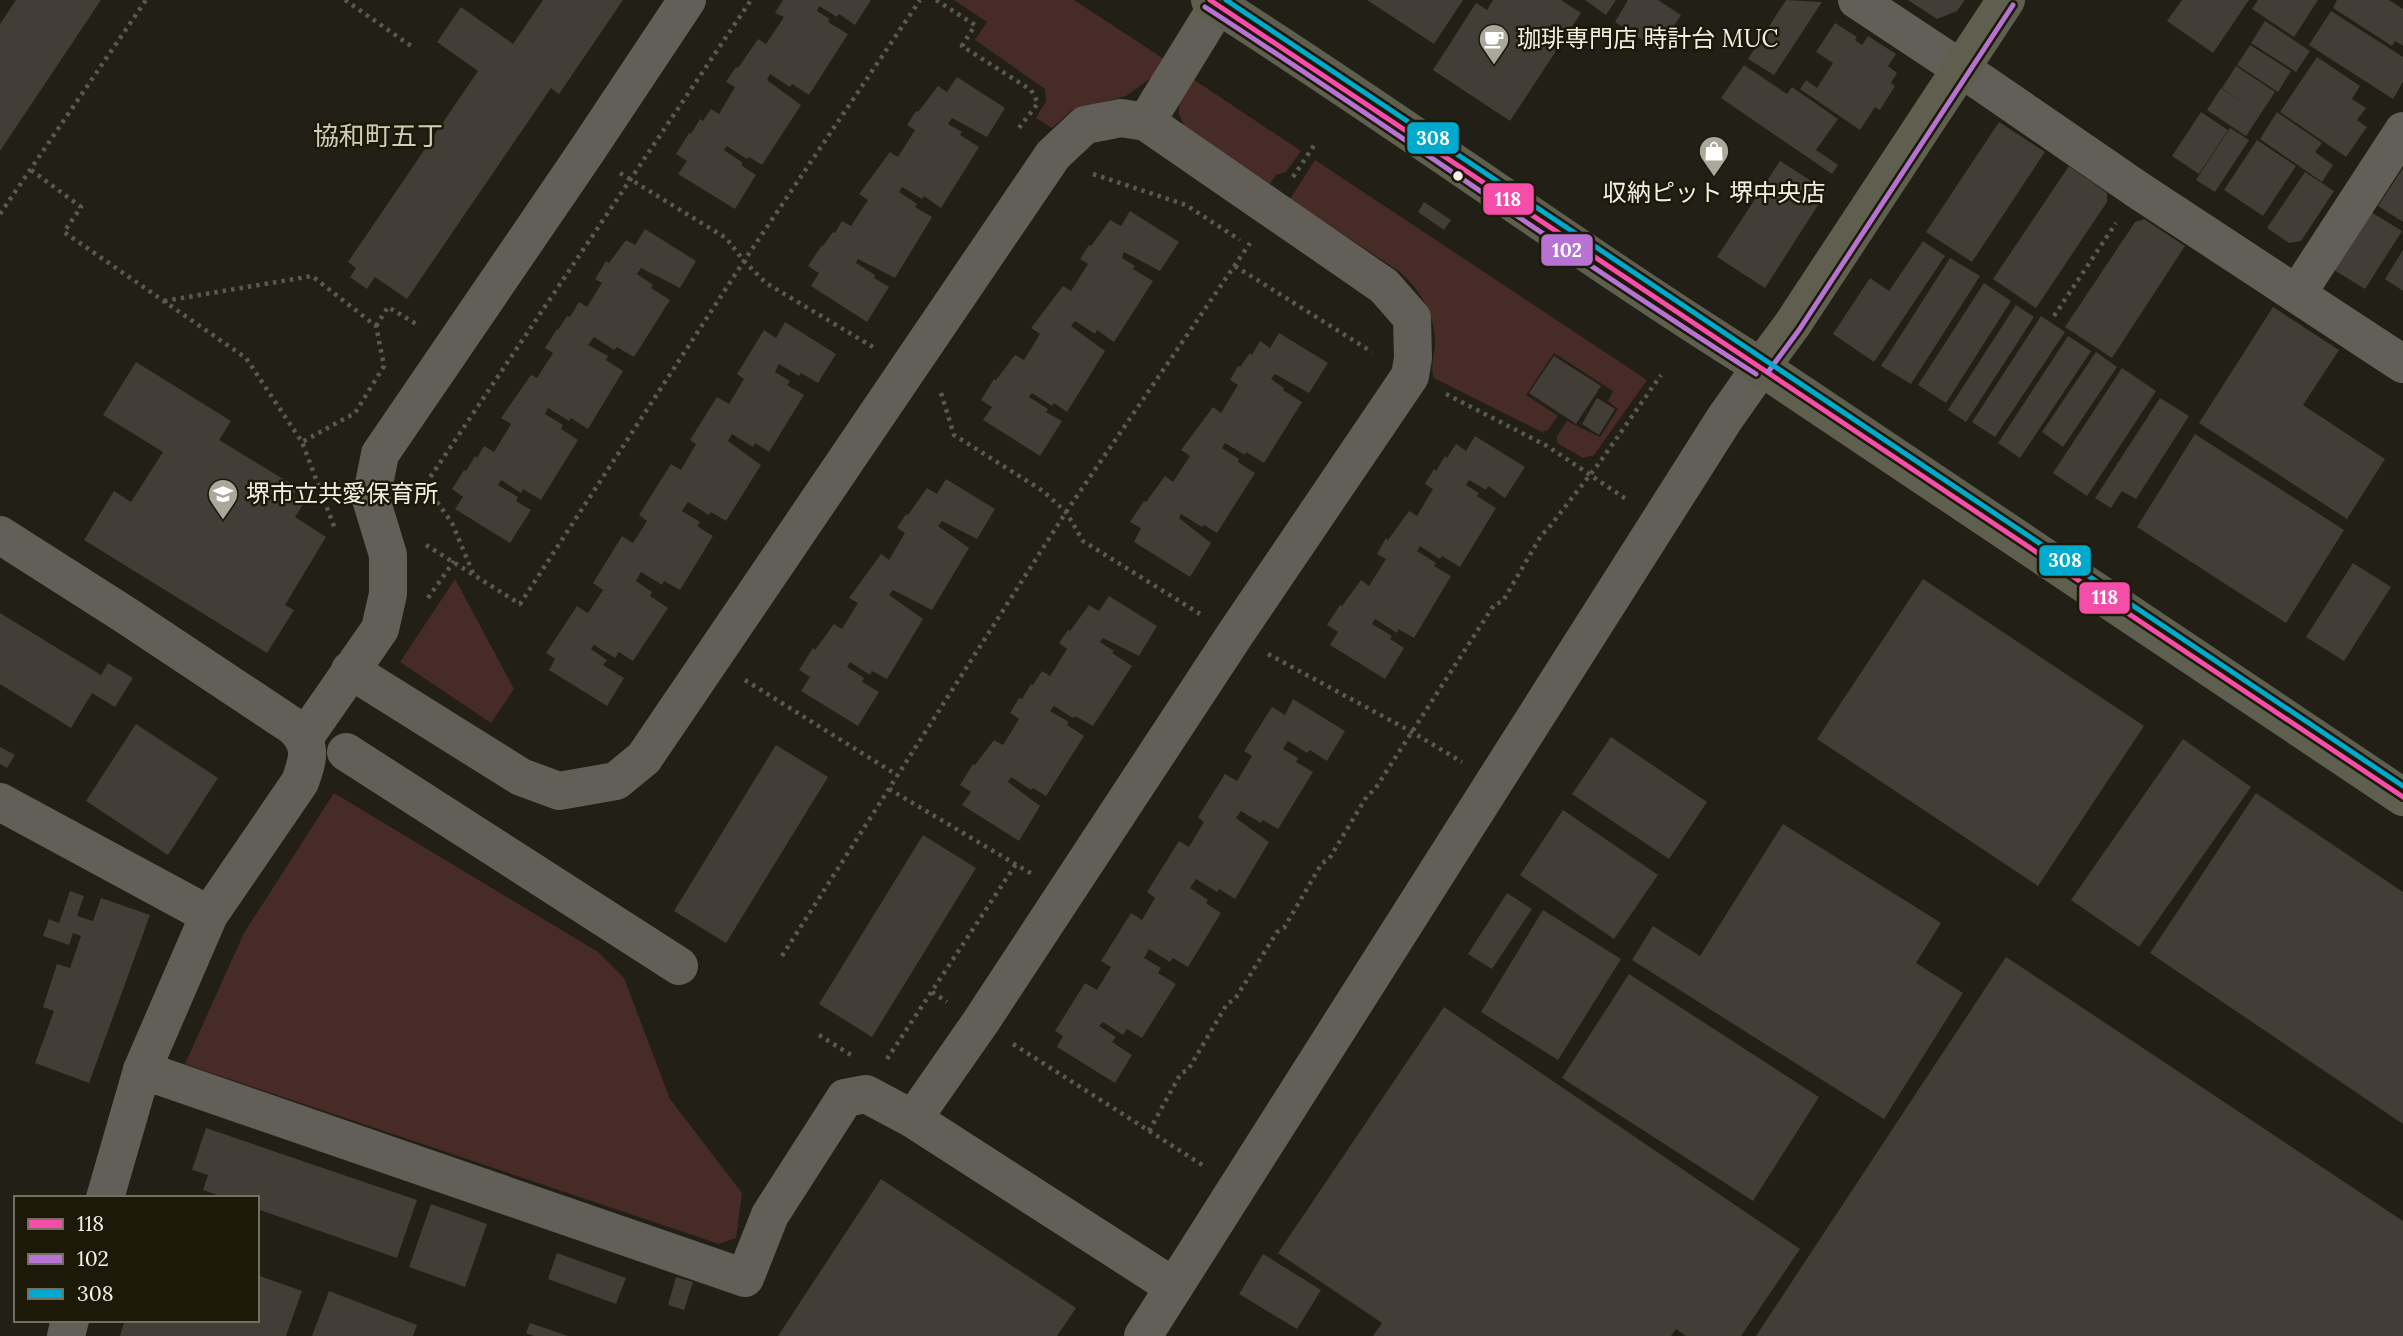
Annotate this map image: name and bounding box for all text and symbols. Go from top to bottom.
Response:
cafe icon: 珈琲専門店 時計台 MUC [1477,22,1511,66]
place label: 珈琲専門店 時計台 MUC [1517,23,1779,54]
district label: 協和町五丁 [313,119,443,152]
line badge: 308 [1406,121,1460,155]
text: 308 [1416,126,1450,150]
shop icon: 収納ピット 堺中央店 [1697,134,1731,178]
unlabelled marker [1451,169,1465,183]
place label: 収納ピット 堺中央店 [1603,177,1825,208]
line badge: 118 [1482,182,1535,216]
text: 118 [1495,187,1521,211]
line badge: 102 [1540,233,1594,267]
text: 102 [1552,238,1582,262]
school or university icon: 堺市立共愛保育所 [206,477,240,521]
place label: 堺市立共愛保育所 [246,478,438,509]
line badge: 308 [2038,544,2092,577]
text: 308 [2048,548,2082,572]
line badge: 118 [2078,581,2131,615]
text: 118 [2092,585,2118,609]
legend [14,1196,259,1322]
text: 118 [77,1210,104,1237]
text: 102 [77,1245,109,1272]
text: 308 [77,1280,114,1307]

